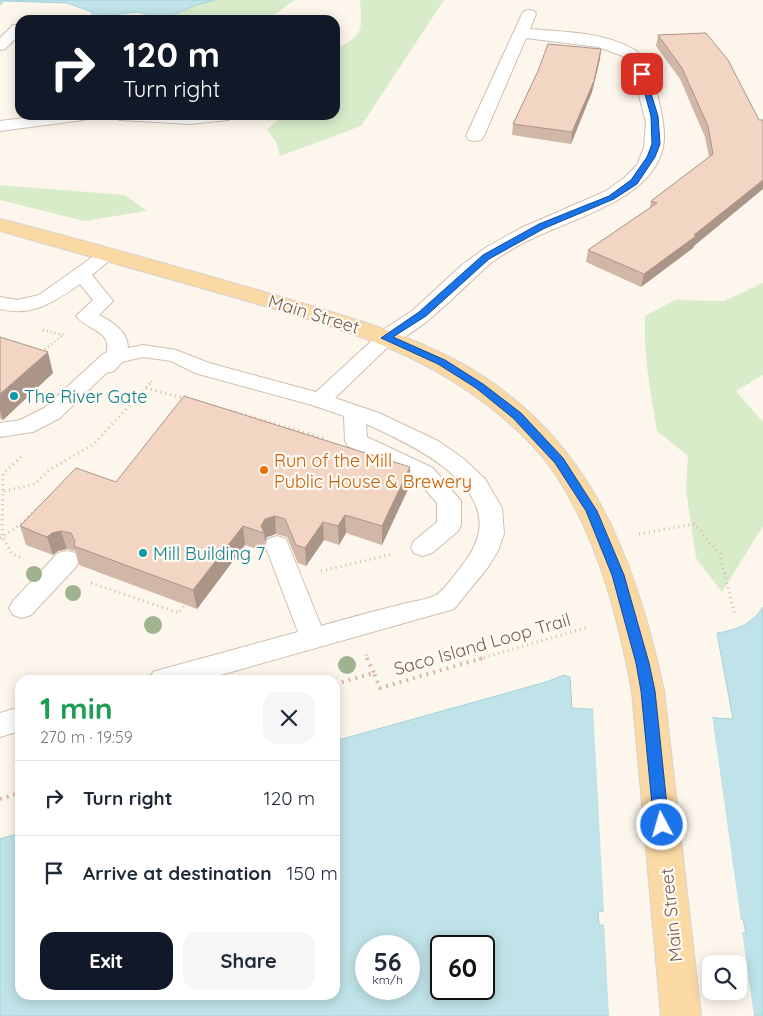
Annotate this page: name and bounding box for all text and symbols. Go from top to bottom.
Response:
text: 120 m [123,32,220,76]
icon: right [40,35,105,100]
pin [621,53,663,95]
icon: arrive [628,60,656,88]
text: Turn right [123,75,220,103]
street label: Main Street [266,289,362,339]
place label: The River Gate [24,385,147,408]
marker: The River Gate [8,390,20,402]
place label: Run of the Mill Public House & Brewery [274,449,472,493]
marker: Run of the Mill Public House & Brewery [258,464,270,476]
place label: Mill Building 7 [153,542,265,565]
marker: Mill Building 7 [137,547,149,559]
street label: Saco Island Loop Trail [391,608,573,680]
text: 1 min [40,689,113,727]
button: close [263,692,315,744]
text: 270 m · 19:59 [40,727,133,747]
icon: right [40,784,68,812]
text: Turn right [83,786,172,810]
text: 120 m [264,786,315,810]
position arrow [635,798,687,850]
icon: arrive [40,859,68,887]
text: Arrive at destination [83,861,272,885]
text: 150 m [287,861,338,885]
street label: Main Street [655,867,687,963]
button: Exit [40,932,173,990]
button: Share [183,932,315,990]
speed limit sign: 60 [430,935,495,1000]
text: 56 [373,946,402,977]
map controls [702,955,747,1000]
button: search [702,955,747,1000]
text: km/h [372,972,403,987]

